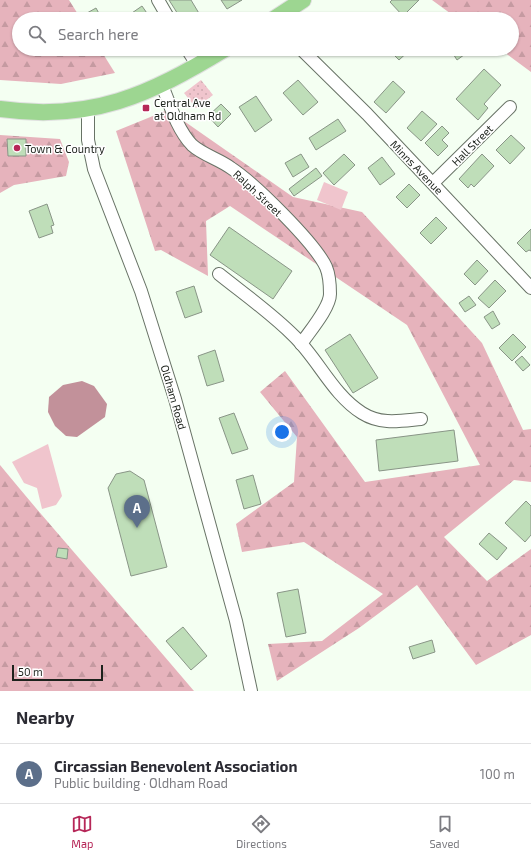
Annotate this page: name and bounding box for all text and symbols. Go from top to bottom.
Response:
search box [12,12,519,56]
icon: search [26,23,48,45]
text: Search here [58,25,139,43]
place label: Central Ave at Oldham Rd [154,96,221,122]
marker: Central Ave at Oldham Rd [141,103,151,113]
street label: Hall Street [449,122,495,168]
street label: Minns Avenue [388,137,446,197]
place label: Town & Country [25,142,105,155]
marker: Town & Country [12,143,22,153]
street label: Ralph Street [231,167,285,219]
street label: Oldham Road [159,363,189,431]
your location [272,422,292,442]
pin: A [124,495,150,528]
scale bar [12,663,103,682]
text: 50 m [18,665,43,678]
text: Nearby [16,707,74,727]
text: Circassian Benevolent Association [54,757,297,775]
text: A [25,766,33,782]
text: 100 m [480,766,515,782]
text: Public building · Oldham Road [54,775,228,791]
tab: Map [71,813,93,850]
tab: Directions [236,813,287,850]
tab: Saved [429,813,460,850]

